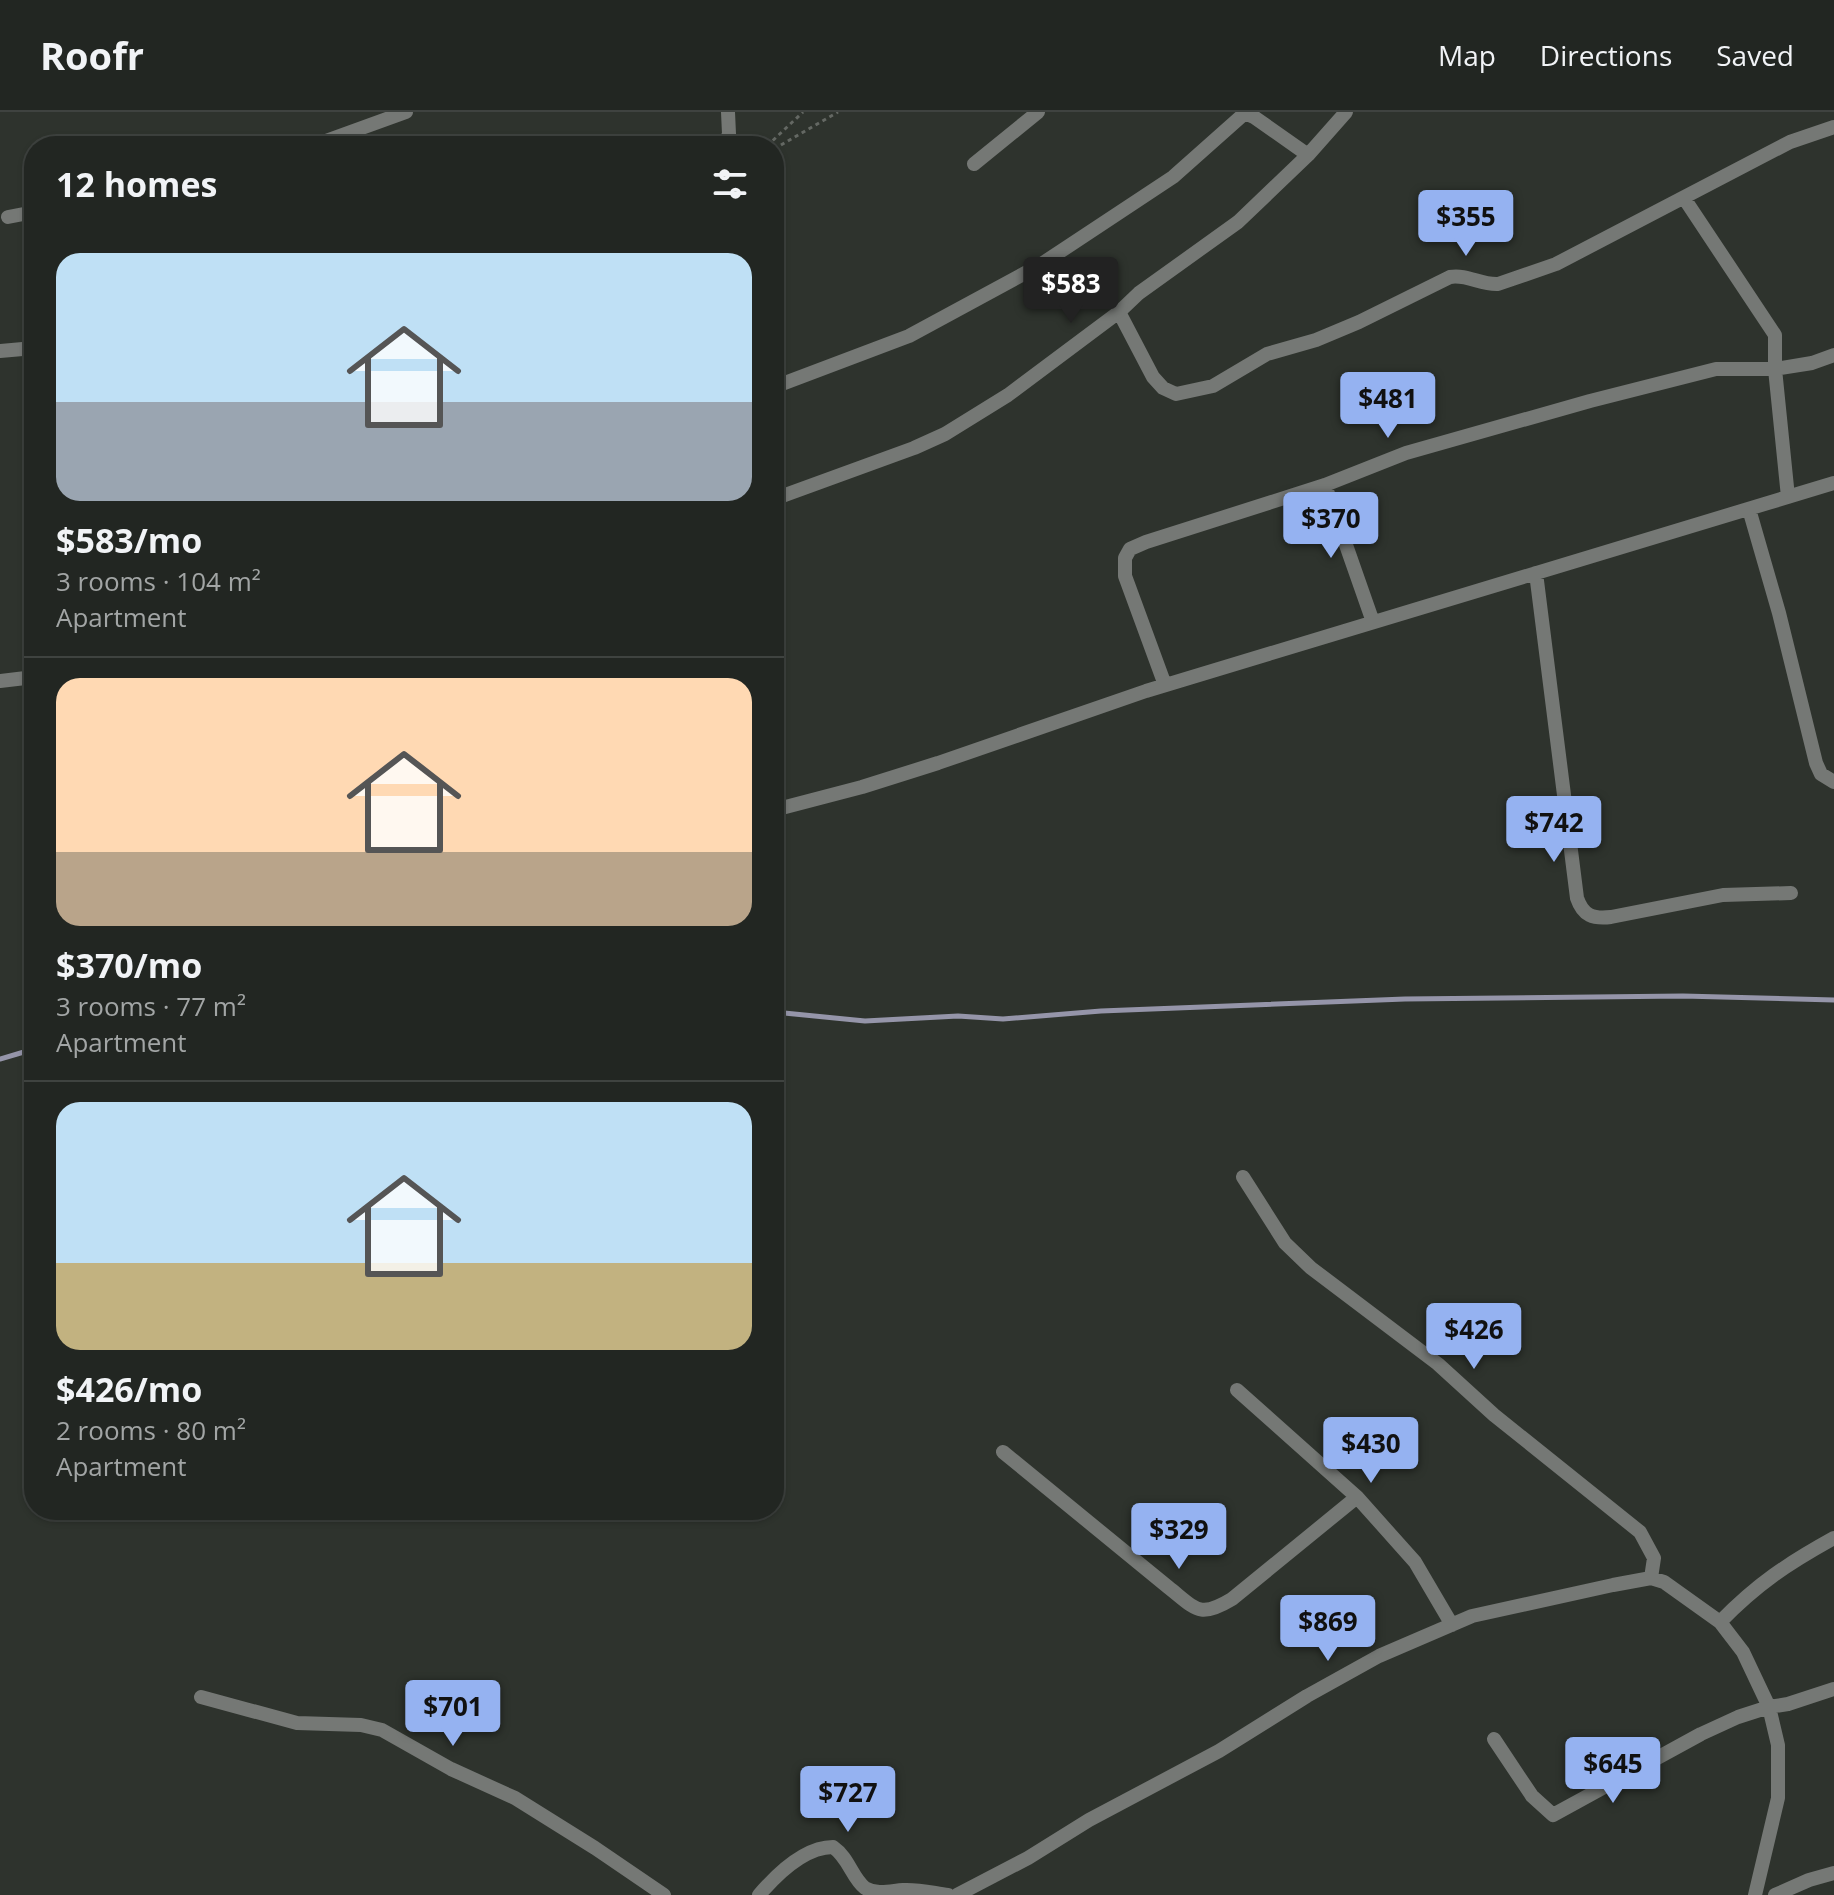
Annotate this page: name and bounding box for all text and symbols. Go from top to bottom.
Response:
text: Roofr [40,29,144,81]
text: Map [1438,36,1496,74]
text: Directions [1540,36,1672,74]
text: Saved [1716,36,1794,74]
text: 12 homes [56,161,217,207]
icon: filters [708,162,752,206]
pin: $355 [1419,190,1513,258]
text: $355 [1436,198,1496,234]
pin: $583 [1024,257,1118,325]
text: $583 [1041,265,1101,301]
icon: home [332,305,476,449]
pin: $481 [1341,372,1435,440]
text: $481 [1358,380,1418,416]
pin: $370 [1284,492,1378,560]
text: $370 [1301,500,1361,536]
text: $583/mo [56,517,202,563]
text: 3 rooms · 104 m² [56,563,261,599]
text: Apartment [56,599,187,635]
icon: home [332,730,476,874]
pin: $742 [1507,796,1601,864]
text: $742 [1524,804,1584,840]
text: $370/mo [56,942,202,988]
text: 3 rooms · 77 m² [56,988,246,1024]
text: Apartment [56,1024,187,1060]
icon: home [332,1154,476,1298]
pin: $426 [1427,1303,1521,1371]
text: $426 [1444,1311,1504,1347]
text: $426/mo [56,1366,202,1412]
text: 2 rooms · 80 m² [56,1412,246,1448]
pin: $430 [1324,1417,1418,1485]
text: $430 [1341,1425,1401,1461]
text: Apartment [56,1448,187,1484]
pin: $329 [1132,1503,1226,1571]
text: $329 [1149,1511,1209,1547]
pin: $869 [1281,1595,1375,1663]
text: $869 [1298,1603,1358,1639]
pin: $701 [406,1680,500,1748]
text: $701 [423,1688,483,1724]
pin: $645 [1566,1737,1660,1805]
text: $645 [1583,1745,1643,1781]
pin: $727 [801,1766,895,1834]
text: $727 [818,1774,878,1810]

